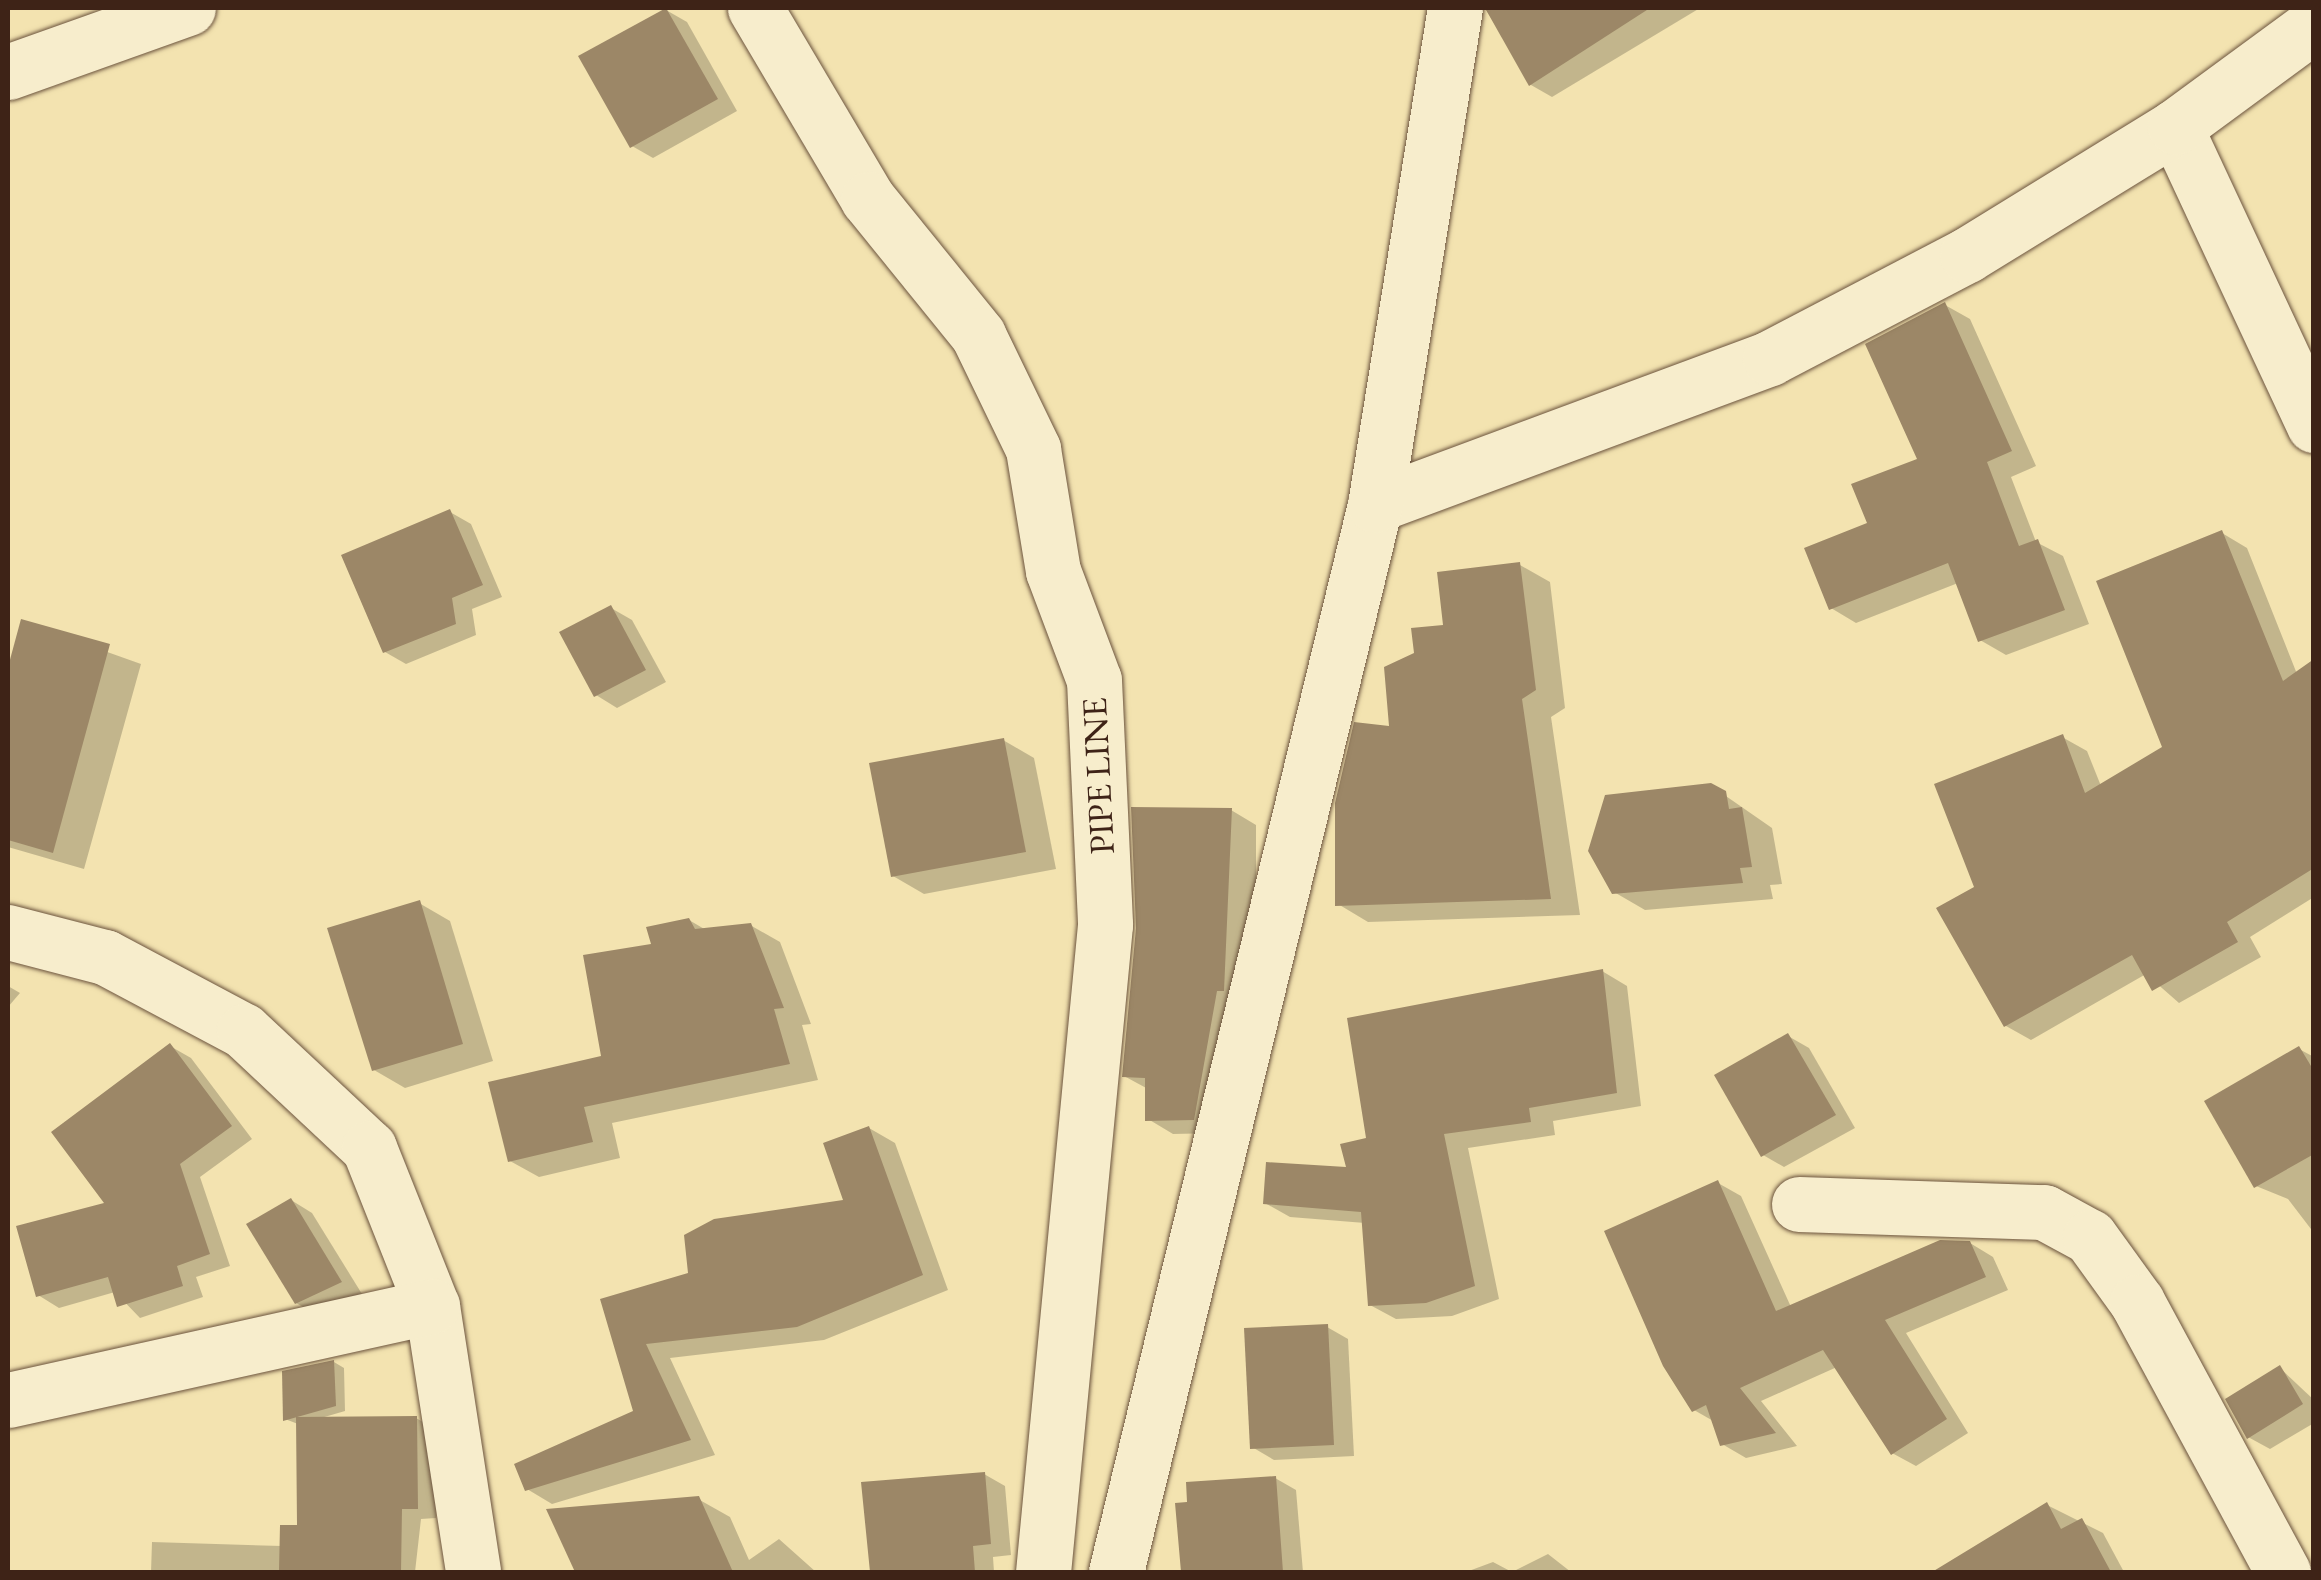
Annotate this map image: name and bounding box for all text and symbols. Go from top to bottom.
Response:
street label: PIPE LINE [1073,696,1123,856]

